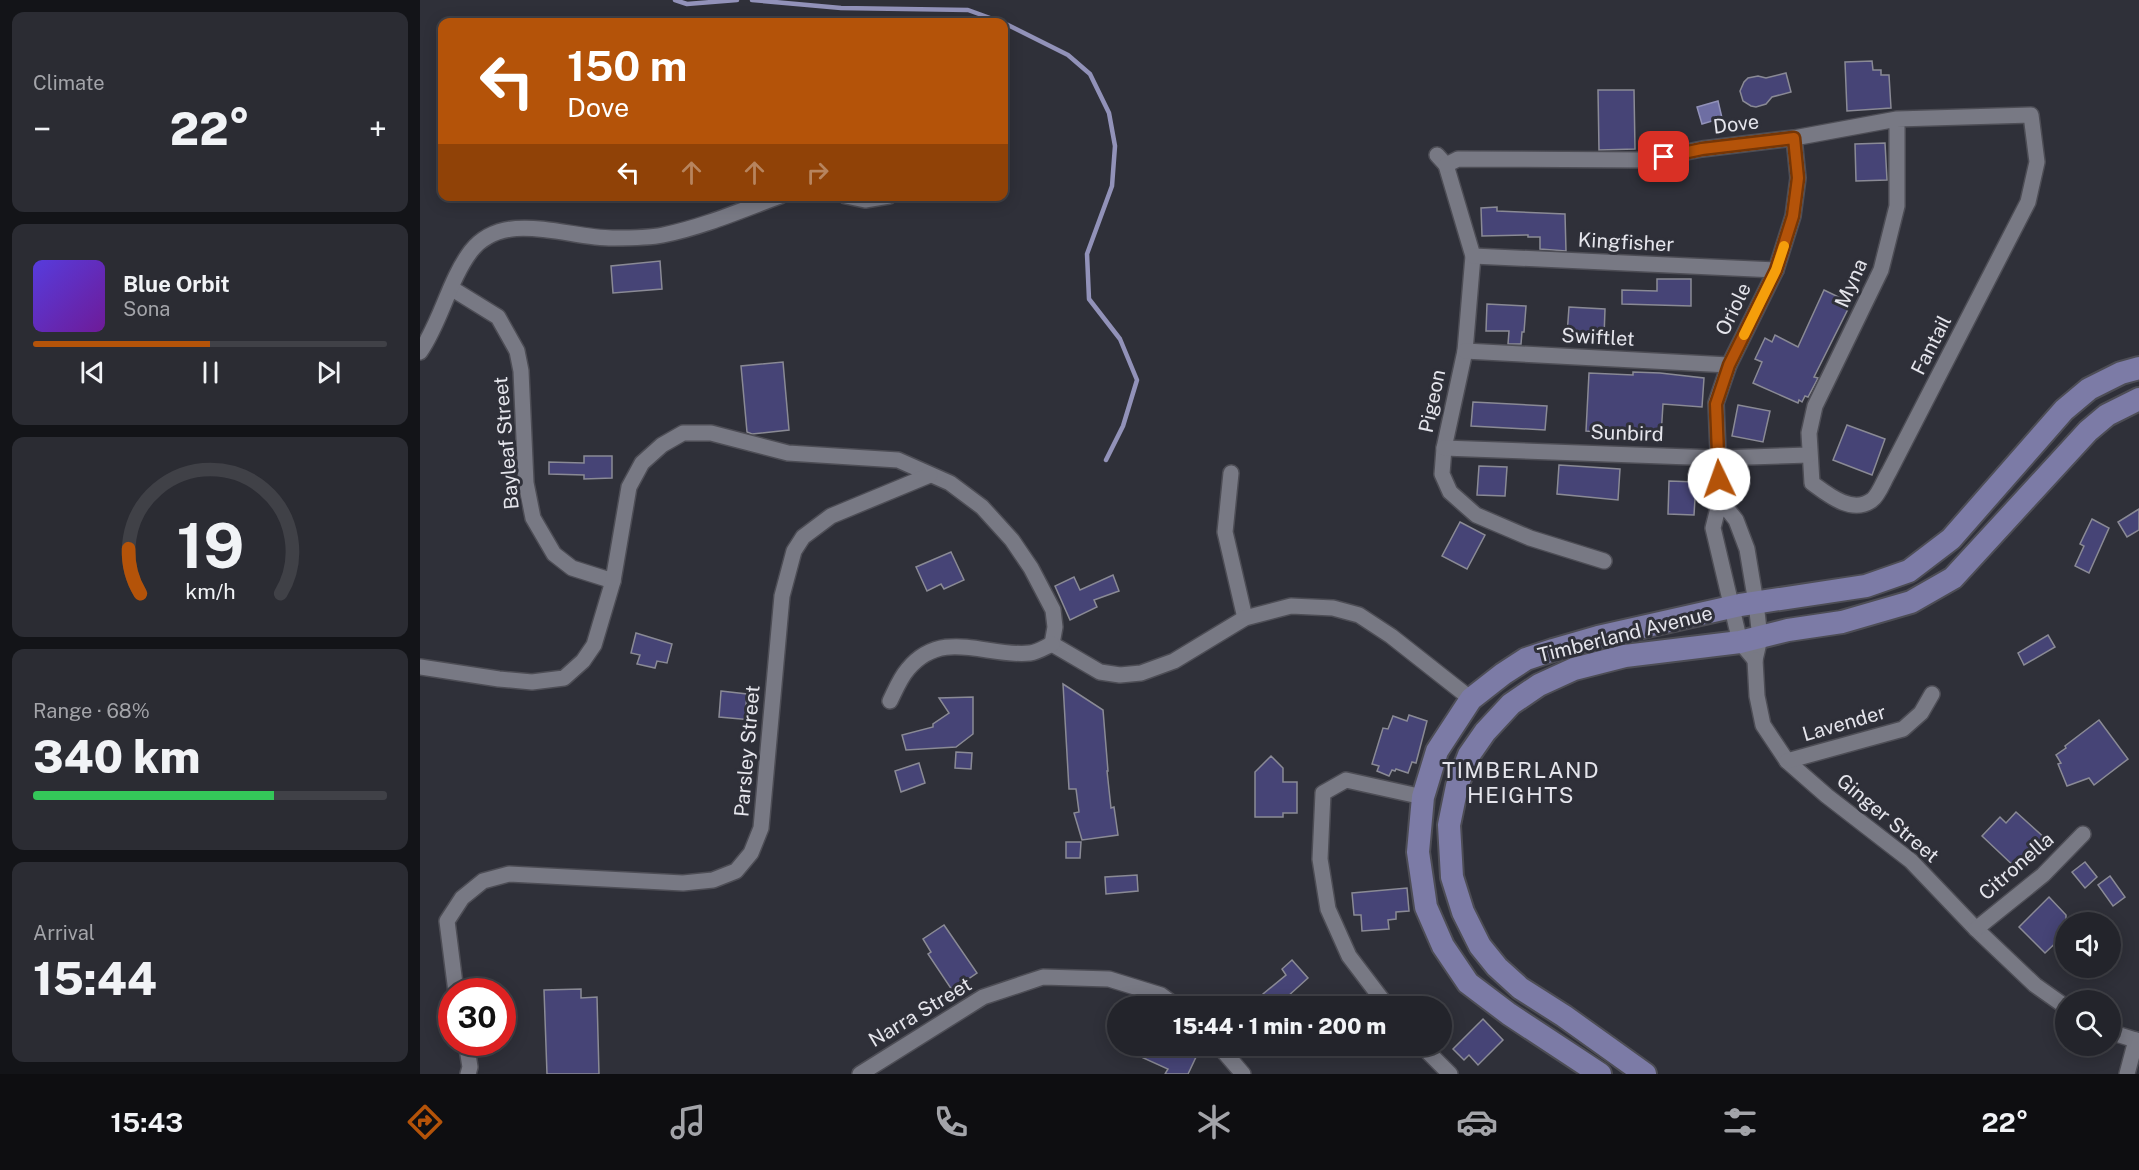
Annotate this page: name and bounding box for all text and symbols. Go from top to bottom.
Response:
text: 150 m [567,41,687,90]
icon: left [468,42,546,120]
text: Climate [33,71,105,95]
text: Dove [567,91,629,123]
text: 22° [170,102,250,155]
street label: Dove [1712,109,1760,139]
text: − [33,110,51,148]
text: + [369,110,387,148]
pin [1638,131,1689,182]
icon: arrive [1647,140,1680,173]
icon: left [612,156,645,189]
icon: ahead [675,156,708,189]
icon: ahead [738,156,771,189]
icon: right [801,156,834,189]
street label: Kingfisher [1577,227,1675,257]
street label: Myna [1830,255,1872,311]
text: Blue Orbit [123,271,230,297]
street label: Oriole [1710,279,1756,339]
text: Sona [123,297,170,321]
street label: Fantail [1906,311,1956,379]
street label: Swiftlet [1561,323,1635,351]
icon: previous [76,356,109,389]
icon: pause [194,356,227,389]
icon: next [312,356,345,389]
street label: Pigeon [1414,367,1450,435]
street label: Bayleaf Street [488,375,524,511]
street label: Sunbird [1590,420,1664,446]
position arrow [1687,447,1751,511]
text: 19 [176,509,244,582]
text: km/h [185,579,235,604]
street label: Timberland Avenue [1535,601,1715,667]
street label: Parsley Street [729,684,765,818]
text: Range · 68% [33,699,150,723]
street label: Lavender [1799,700,1889,746]
text: 340 km [33,730,200,783]
district label: TIMBERLAND HEIGHTS [1442,757,1600,808]
street label: Ginger Street [1832,768,1944,868]
street label: Citronella [1974,827,2058,905]
map controls [2055,912,2121,1056]
button: sound [2055,912,2121,978]
text: Arrival [33,921,95,945]
text: 15:44 [33,952,157,1005]
street label: Narra Street [864,972,976,1052]
speed limit sign: 30 [438,978,516,1056]
button: search [2055,990,2121,1056]
text: 15:44 · 1 min · 200 m [1173,1013,1386,1039]
icon: directions [404,1101,446,1143]
icon: music [667,1101,709,1143]
icon: phone [930,1101,972,1143]
icon: climate [1193,1101,1235,1143]
icon: car [1456,1101,1498,1143]
icon: filters [1719,1101,1761,1143]
text: 15:43 [110,1106,183,1138]
text: 22° [1981,1106,2029,1138]

